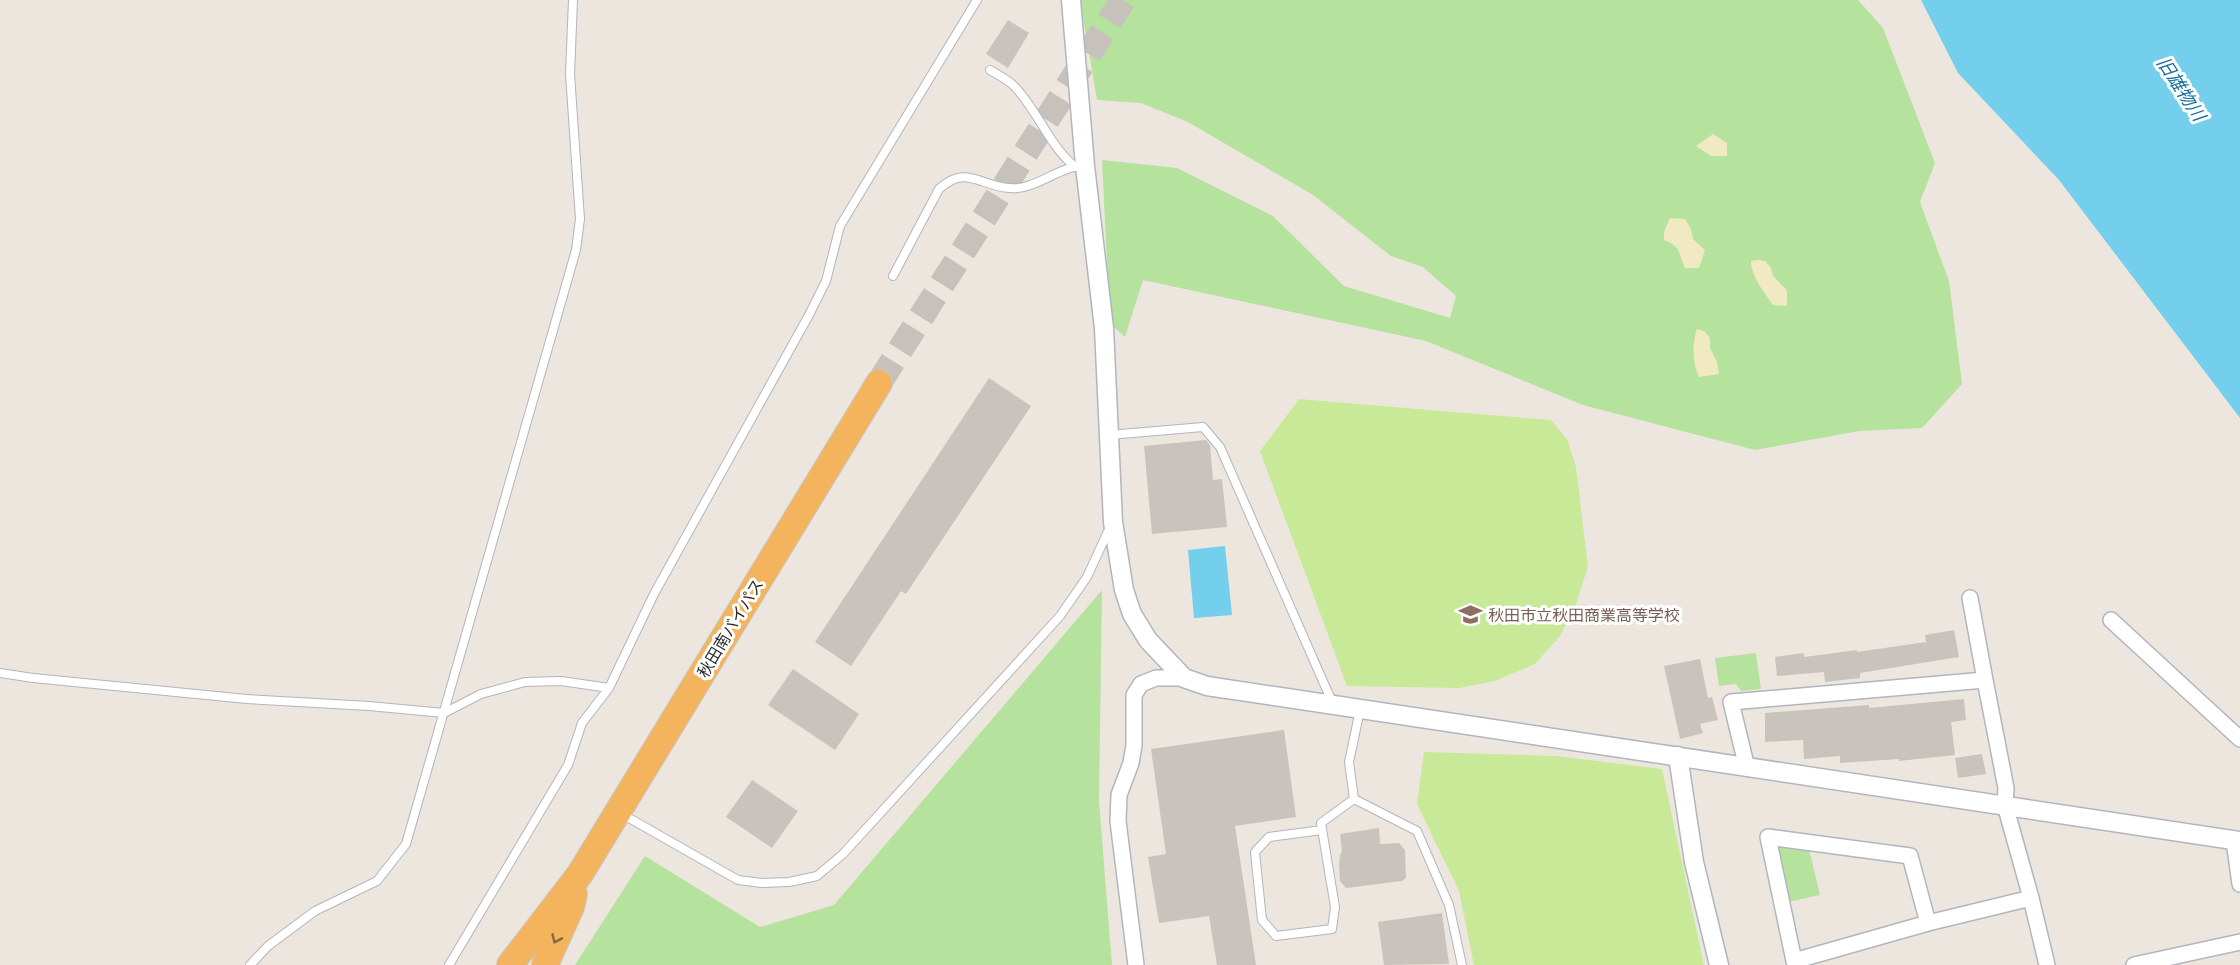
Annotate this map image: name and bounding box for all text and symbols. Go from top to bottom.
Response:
water label: 旧雄物川 [2151,52,2212,127]
street label: 秋田南バイパス [693,575,768,682]
school or university icon: 秋田市立秋田商業高等学校 [1457,602,1483,628]
place label: 秋田市立秋田商業高等学校 [1488,605,1680,626]
one-way arrow [552,933,564,944]

